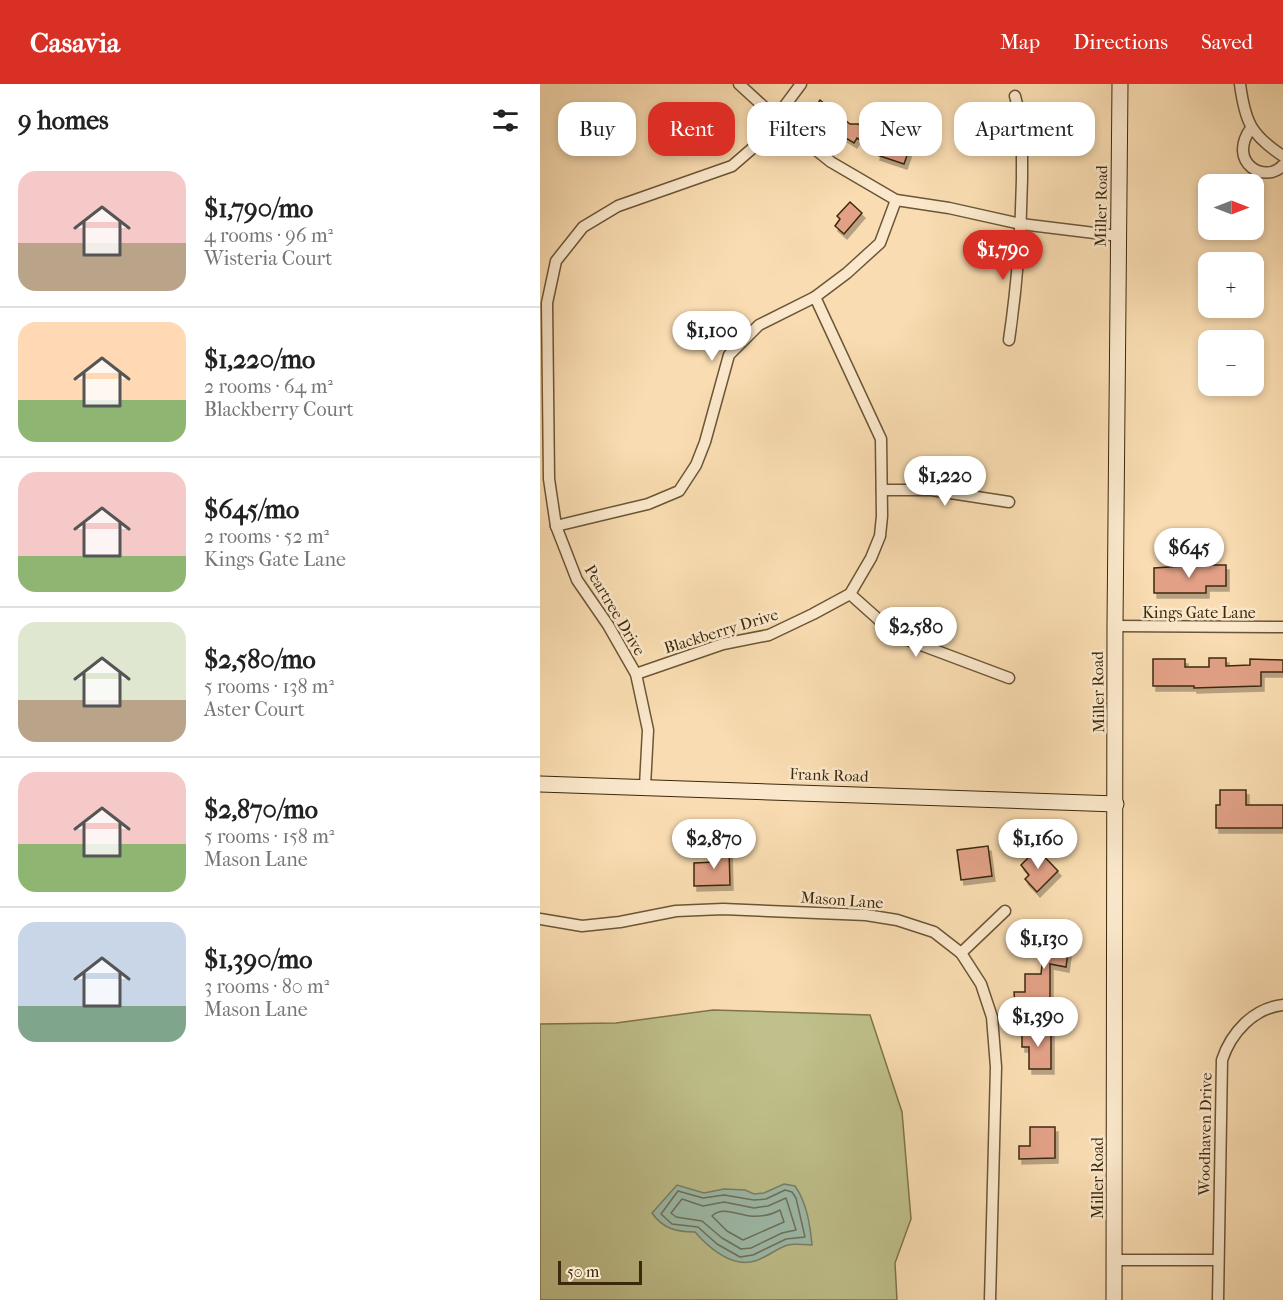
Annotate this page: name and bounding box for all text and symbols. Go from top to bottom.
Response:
text: Casavia [30,26,120,59]
text: Map [1000,30,1040,54]
text: Directions [1073,30,1168,54]
text: Saved [1201,30,1253,54]
chip: Buy [558,102,636,156]
chip: Rent [648,102,735,156]
chip: Filters [747,102,847,156]
chip: New [859,102,942,156]
chip: Apartment [954,102,1095,156]
icon: filters [489,104,522,137]
text: 9 homes [18,105,109,136]
street label: Miller Road [1091,165,1111,247]
north arrow [1198,174,1264,240]
map controls [1198,174,1264,396]
text: $1,790/mo [204,193,313,224]
icon: home [66,195,138,267]
text: 4 rooms · 96 m² [204,224,333,247]
pin: $1,790 [954,230,1052,281]
text: $1,790 [977,238,1029,261]
text: Wisteria Court [204,247,332,270]
button: + [1198,252,1264,318]
pin: $1,100 [663,311,761,362]
text: $1,100 [686,319,738,342]
button: − [1198,330,1264,396]
text: $1,220/mo [204,344,315,375]
icon: home [66,346,138,418]
text: 2 rooms · 64 m² [204,375,333,398]
text: Blackberry Court [204,398,354,421]
pin: $1,220 [896,456,994,507]
text: $1,220 [918,464,972,487]
text: $645/mo [204,494,299,525]
icon: home [66,496,138,568]
text: 2 rooms · 52 m² [204,525,329,548]
pin: $645 [1153,528,1225,579]
text: $645 [1168,536,1210,559]
text: Kings Gate Lane [204,548,346,571]
street label: Peartree Drive [581,561,650,659]
street label: Kings Gate Lane [1142,603,1256,622]
street label: Blackberry Drive [662,605,780,657]
pin: $2,580 [867,607,965,658]
text: $2,580 [889,615,943,638]
text: $2,580/mo [204,644,316,675]
icon: home [66,646,138,718]
street label: Miller Road [1088,651,1108,733]
text: 5 rooms · 138 m² [204,675,334,698]
text: Aster Court [204,698,305,721]
street label: Frank Road [789,764,869,786]
text: $2,870/mo [204,794,318,825]
icon: home [66,796,138,868]
pin: $2,870 [665,819,763,870]
pin: $1,160 [989,819,1087,870]
text: 5 rooms · 158 m² [204,825,334,848]
text: $2,870 [686,827,742,850]
text: $1,160 [1012,827,1064,850]
text: Mason Lane [204,848,308,871]
street label: Mason Lane [800,888,884,912]
pin: $1,130 [995,919,1093,970]
text: $1,130 [1020,927,1068,950]
text: $1,390/mo [204,944,313,975]
icon: home [66,946,138,1018]
text: 3 rooms · 80 m² [204,975,329,998]
pin: $1,390 [989,997,1087,1048]
text: Mason Lane [204,998,308,1021]
text: $1,390 [1012,1005,1064,1028]
street label: Woodhaven Drive [1194,1072,1216,1197]
street label: Miller Road [1088,1137,1107,1219]
scale bar [558,1258,642,1286]
text: 50 m [567,1262,599,1281]

